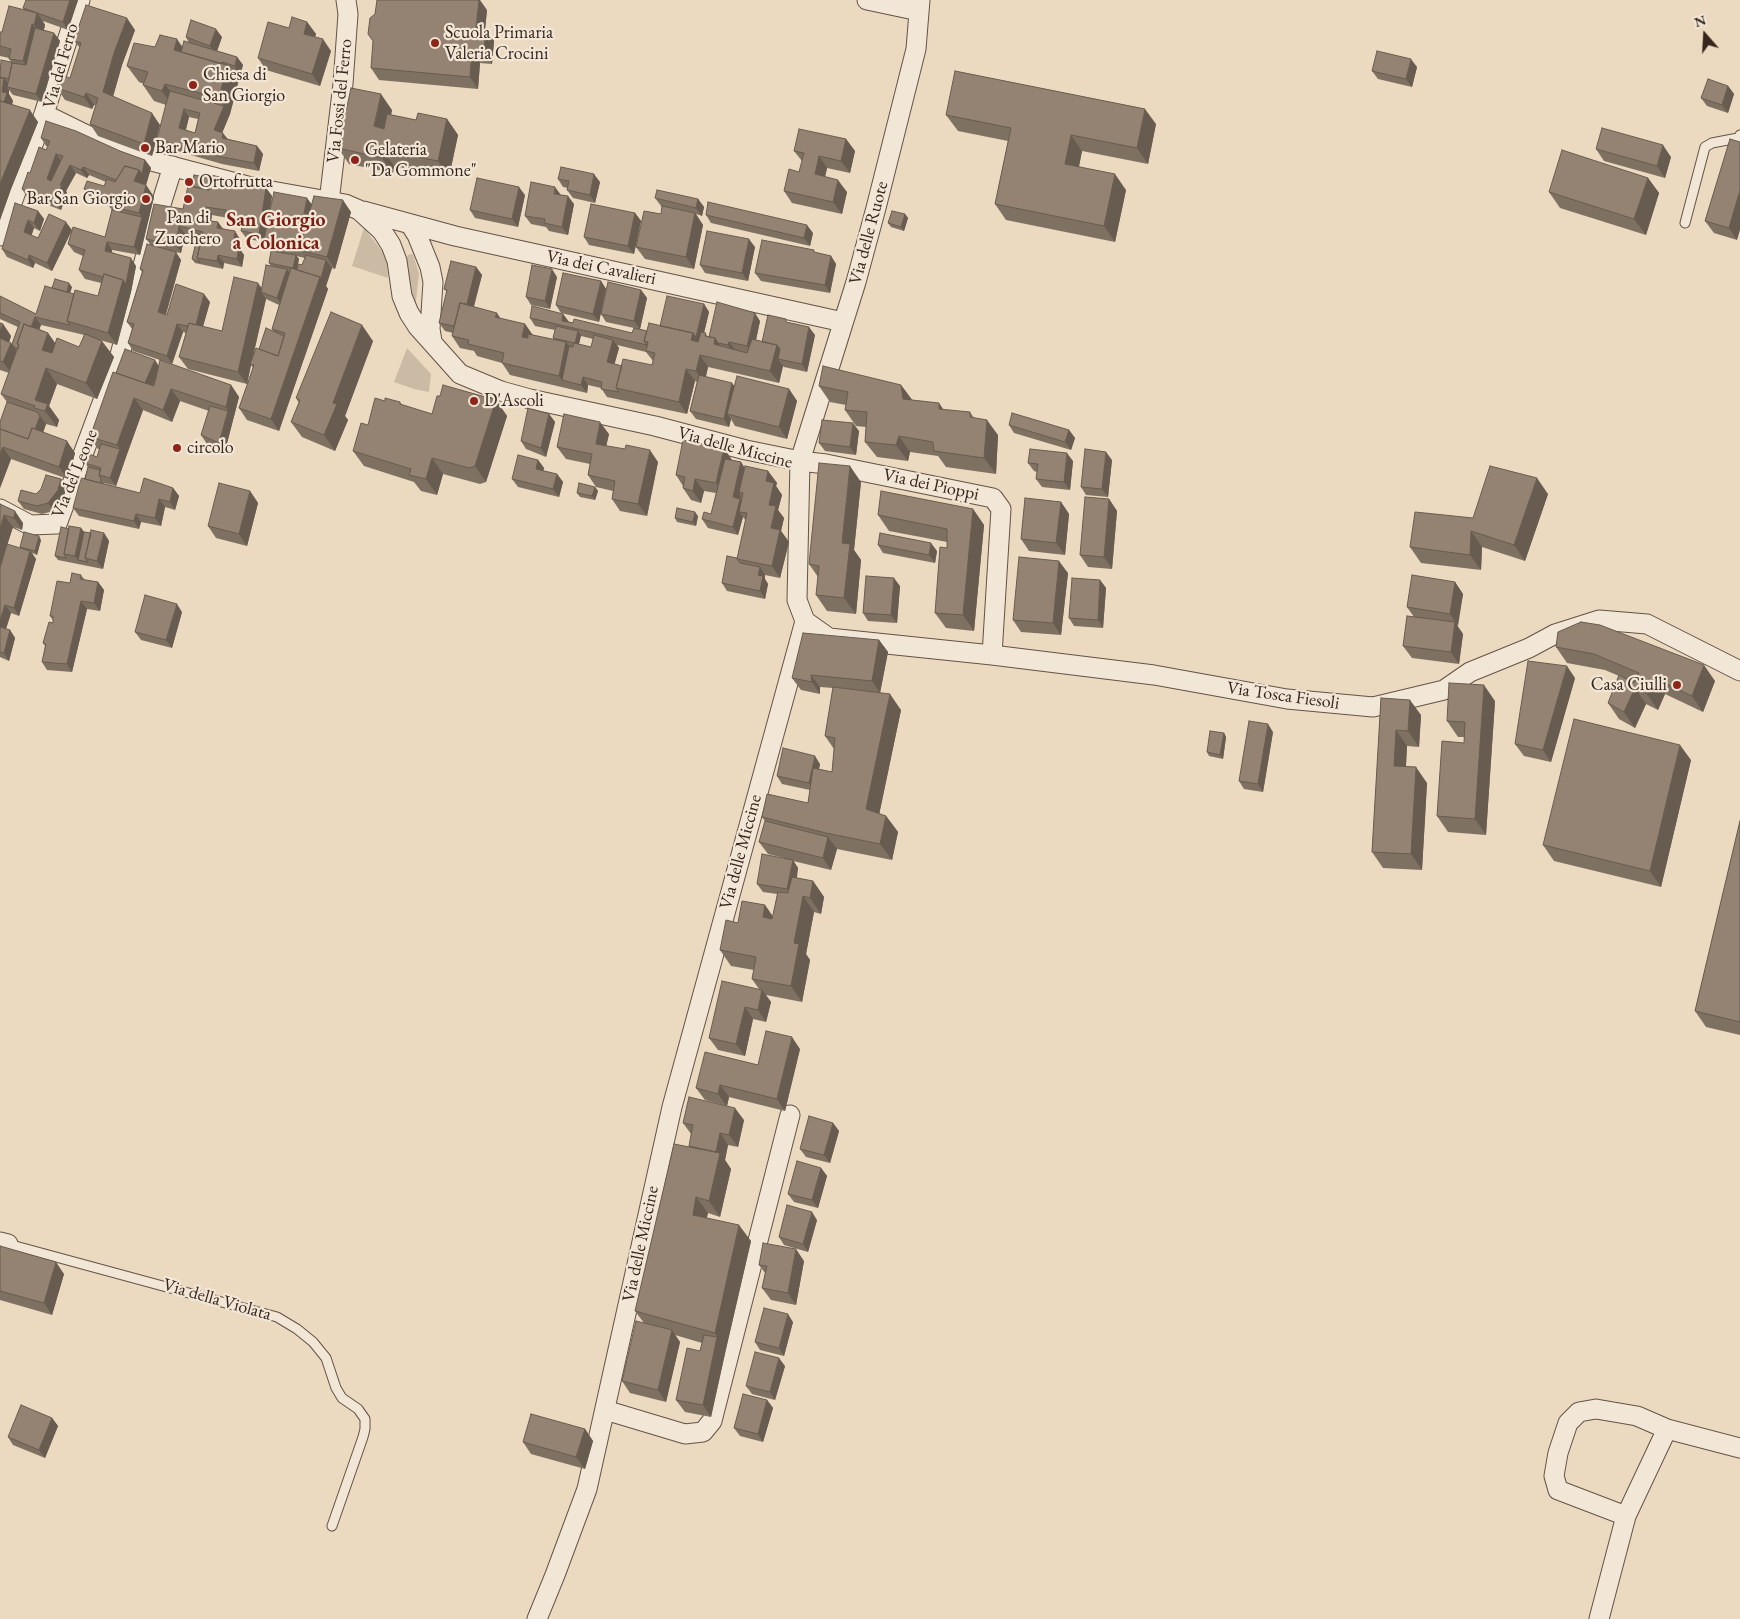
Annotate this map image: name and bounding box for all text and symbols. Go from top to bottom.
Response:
north arrow [1680,10,1730,60]
text: N [1692,10,1708,31]
street label: Via del Ferro [39,21,83,111]
place label: Scuola Primaria Valeria Crocini [445,22,553,64]
marker: Scuola Primaria Valeria Crocini [429,37,441,49]
street label: Via Fossi del Ferro [323,38,357,164]
place label: Chiesa di San Giorgio [203,64,285,106]
marker: Chiesa di San Giorgio [187,79,199,91]
place label: Bar Mario [155,137,225,159]
place label: Gelateria "Da Gommone" [365,139,477,182]
marker: Bar Mario [139,142,151,154]
marker: Gelateria "Da Gommone" [349,154,361,166]
place label: Ortofrutta [199,171,273,193]
marker: Ortofrutta [183,176,195,188]
street label: Via delle Ruote [845,179,893,287]
place label: Bar San Giorgio [26,188,136,210]
marker: Bar San Giorgio [140,193,152,205]
marker: Pan di Zucchero [182,193,194,205]
place label: Pan di Zucchero [155,207,221,250]
district label: San Giorgio a Colonica [226,209,326,256]
street label: Via dei Cavalieri [544,246,658,290]
place label: D'Ascoli [484,390,544,412]
marker: D'Ascoli [468,395,480,407]
street label: Via delle Miccine [675,422,795,474]
street label: Via del Leone [47,426,103,522]
place label: circolo [187,437,234,459]
marker: circolo [171,442,183,454]
street label: Via dei Pioppi [881,464,981,506]
place label: Casa Ciulli [1591,674,1667,696]
street label: Via Tosca Fiesoli [1225,677,1341,715]
marker: Casa Ciulli [1671,679,1683,691]
street label: Via delle Miccine [715,792,767,912]
street label: Via delle Miccine [618,1184,664,1304]
street label: Via della Violata [160,1274,274,1326]

